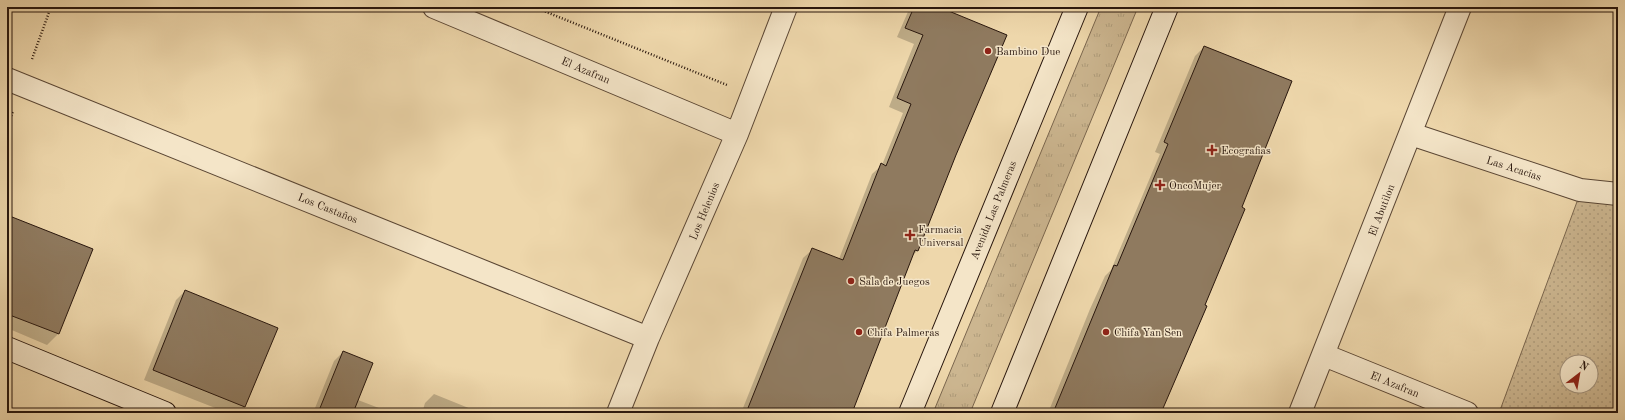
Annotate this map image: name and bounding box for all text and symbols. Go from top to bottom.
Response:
marker: Bambino Due [983,46,993,56]
place label: Bambino Due [996,47,1060,58]
street label: El Azafran [559,56,611,87]
marker: Ecografias [1206,144,1218,156]
place label: Ecografias [1221,146,1271,157]
street label: Las Acacias [1485,155,1543,184]
street label: Avenida Las Palmeras [969,159,1019,262]
marker: OncoMujer [1154,179,1166,191]
street label: Los Helenios [688,181,723,242]
place label: OncoMujer [1169,181,1222,192]
street label: El Abutilon [1367,183,1397,238]
street label: Los Castaños [296,192,359,227]
place label: Farmacia Universal [918,225,964,249]
marker: Farmacia Universal [905,230,915,240]
marker: Sala de Juegos [846,276,856,286]
place label: Sala de Juegos [859,277,930,288]
marker: Chifa Palmeras [854,327,864,337]
marker: Chifa Yan Sen [1101,327,1111,337]
place label: Chifa Palmeras [867,328,940,339]
place label: Chifa Yan Sen [1114,328,1182,339]
north arrow [1559,354,1599,394]
text: N [1577,360,1590,374]
street label: El Azafran [1368,371,1421,400]

